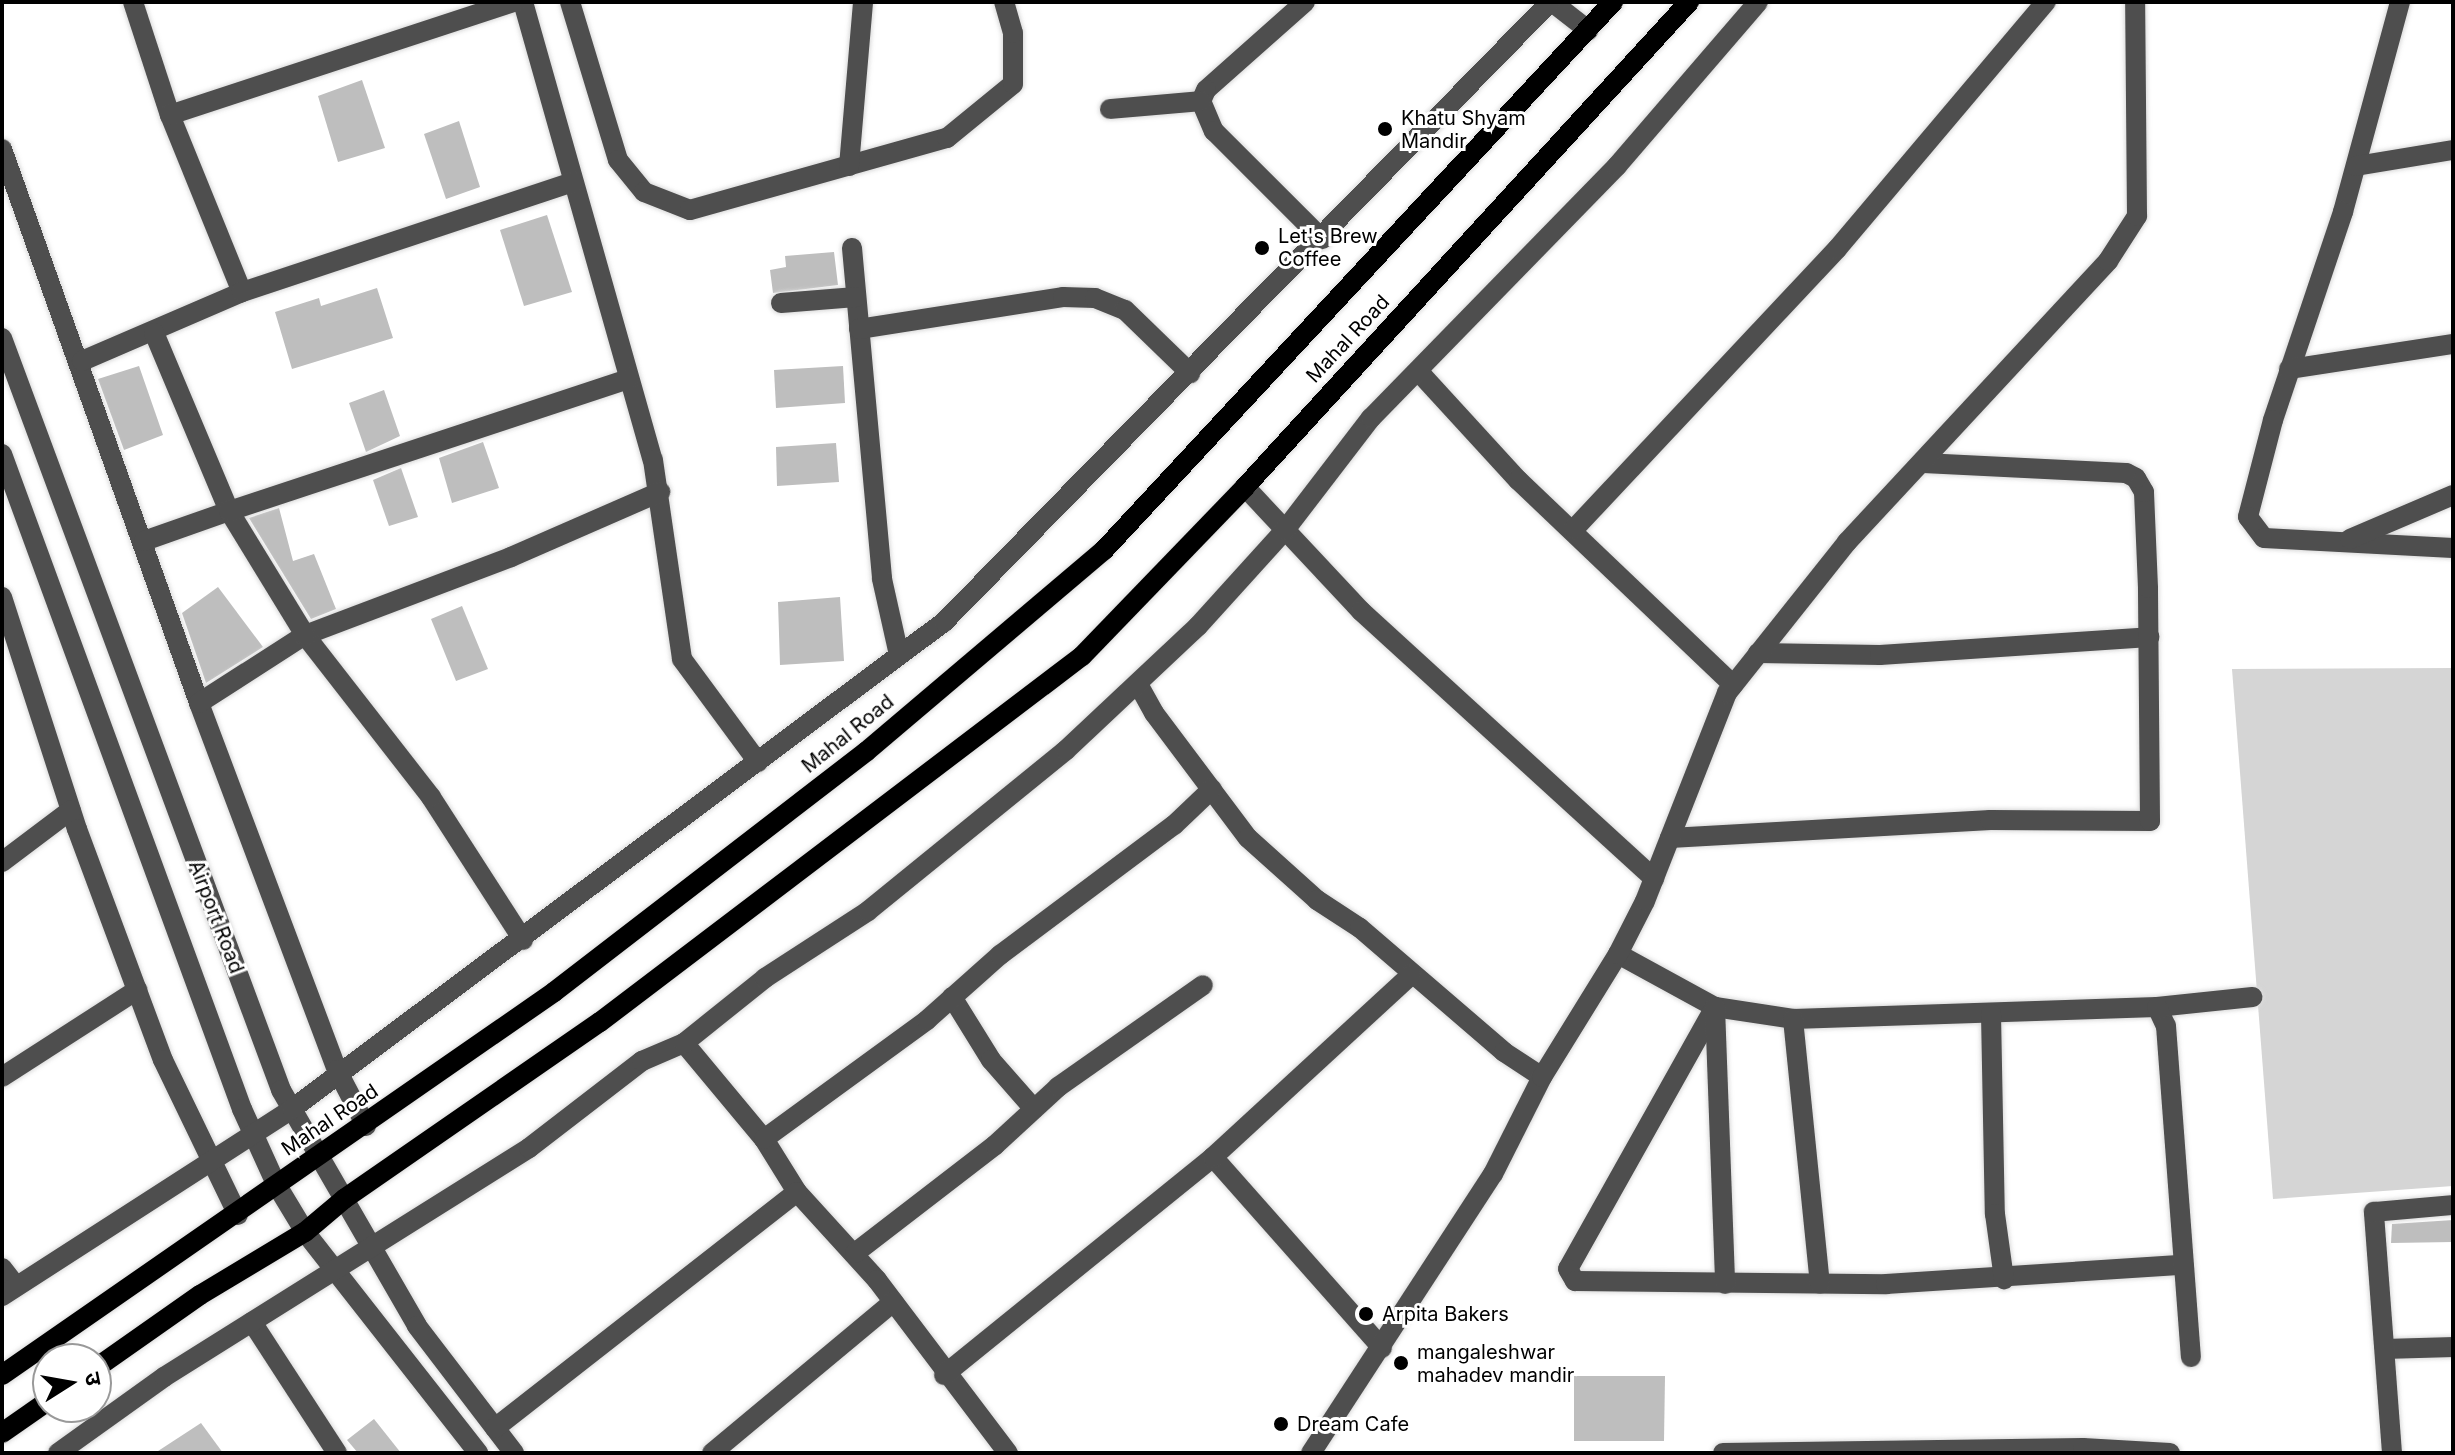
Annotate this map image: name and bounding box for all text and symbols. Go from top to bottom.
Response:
place label: Khatu Shyam Mandir [1401,106,1526,153]
marker: Khatu Shyam Mandir [1376,120,1394,138]
place label: Let's Brew Coffee [1278,224,1378,271]
marker: Let's Brew Coffee [1253,239,1271,257]
street label: Mahal Road [1301,290,1395,388]
street label: Mahal Road [797,690,899,778]
street label: Airport Road [183,857,249,977]
street label: Mahal Road [277,1079,383,1161]
place label: Arpita Bakers [1382,1302,1509,1326]
marker: Arpita Bakers [1357,1305,1375,1323]
place label: mangaleshwar mahadev mandir [1417,1340,1574,1387]
north arrow [32,1343,112,1423]
marker: mangaleshwar mahadev mandir [1392,1354,1410,1372]
text: उ [80,1370,108,1388]
place label: Dream Cafe [1297,1412,1409,1436]
marker: Dream Cafe [1272,1415,1290,1433]

